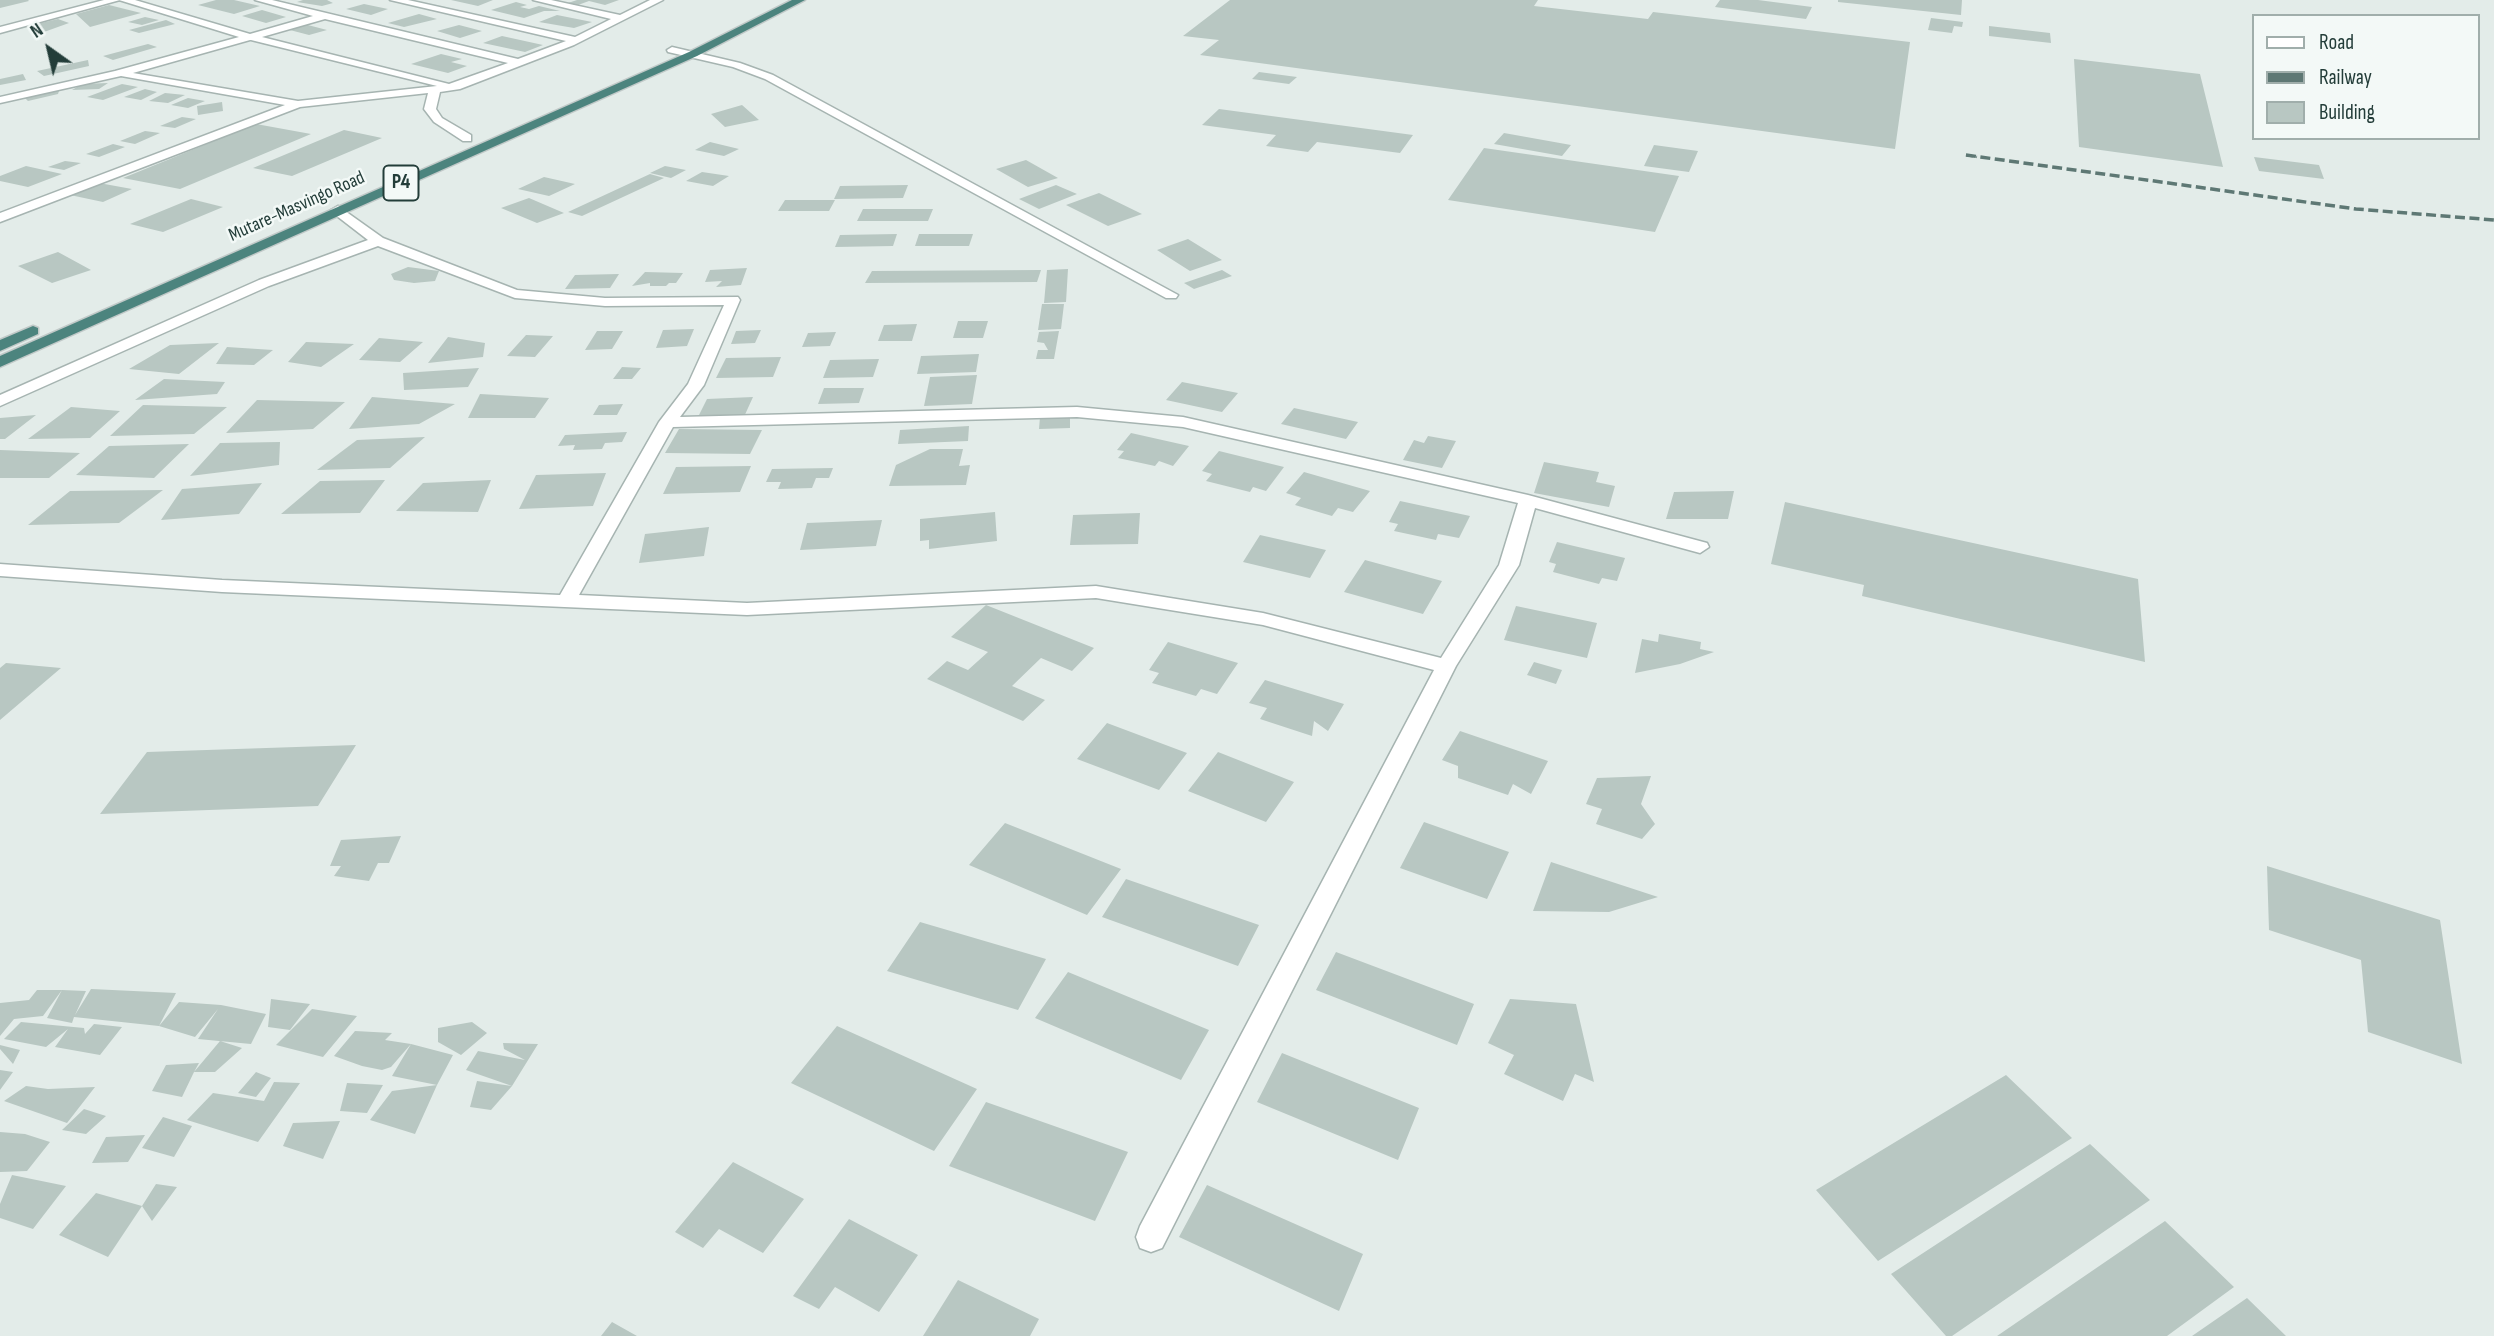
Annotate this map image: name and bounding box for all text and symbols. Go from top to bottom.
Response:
north arrow [14,14,84,84]
legend [2252,14,2480,140]
text: N [26,19,48,44]
text: Road [2319,30,2354,55]
text: Railway [2319,65,2372,90]
text: Building [2319,100,2375,125]
road number: P4 [384,166,418,200]
street label: Mutare-Masvingo Road [225,167,369,247]

